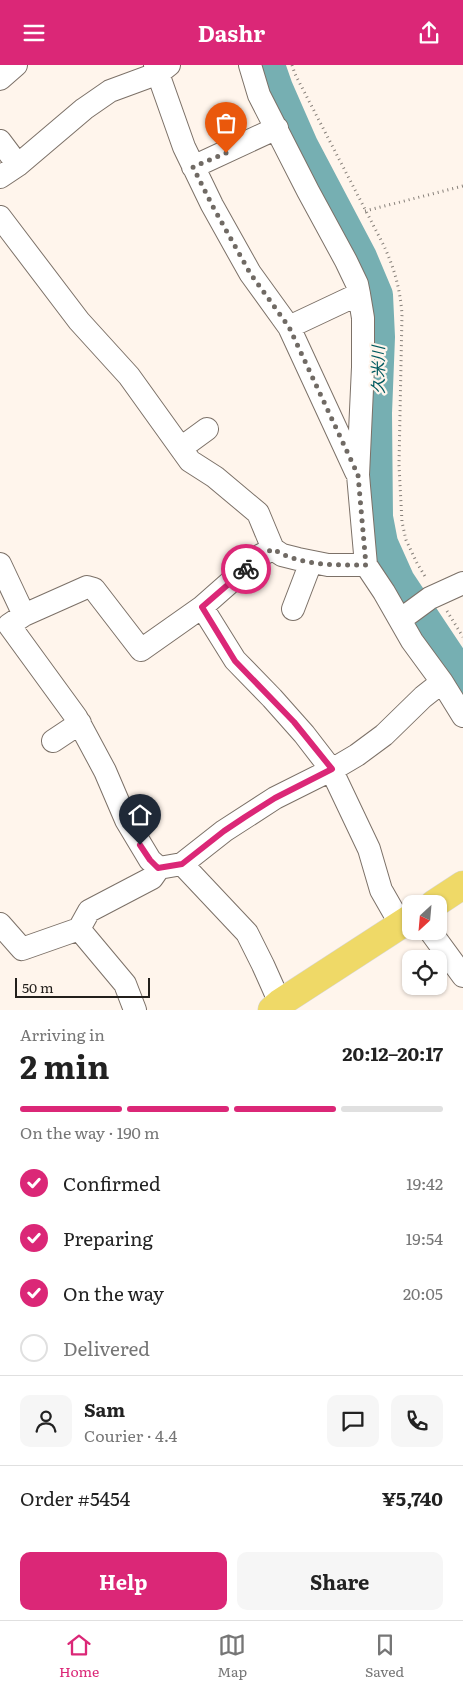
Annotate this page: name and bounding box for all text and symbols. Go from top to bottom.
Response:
text: Dashr [198,16,265,49]
icon: menu [20,19,48,47]
icon: share [415,19,443,47]
pin [205,102,247,153]
icon: bag [212,109,240,137]
water label: 久米川 [365,344,389,394]
courier [221,544,271,594]
icon: bike [232,555,260,583]
pin [119,794,161,845]
icon: home [126,801,154,829]
north arrow [402,895,448,940]
map controls [402,895,447,995]
button: locate [402,950,447,995]
scale bar [15,975,150,998]
text: 50 m [22,977,54,997]
text: Arriving in [20,1022,105,1046]
text: 20:12–20:17 [342,1039,443,1067]
text: 2 min [20,1041,109,1089]
text: On the way · 190 m [20,1120,160,1144]
icon: check [20,1169,48,1197]
text: Confirmed [63,1169,161,1197]
text: 19:42 [406,1171,443,1195]
icon: check [20,1224,48,1252]
text: Preparing [63,1224,153,1252]
text: 19:54 [406,1226,443,1250]
icon: check [20,1279,48,1307]
text: On the way [63,1279,164,1307]
text: 20:05 [403,1281,443,1305]
text: Delivered [63,1334,150,1362]
button: person [20,1395,72,1447]
text: Sam [84,1395,125,1423]
button: chat [327,1395,379,1447]
button: phone [391,1395,443,1447]
text: Courier · 4.4 [84,1423,177,1447]
text: Order #5454 [20,1484,130,1512]
text: ¥5,740 [382,1484,443,1512]
button: Help [20,1552,227,1610]
button: Share [237,1552,443,1610]
tab: Home [59,1631,99,1681]
tab: Map [217,1631,247,1681]
tab: Saved [365,1631,404,1681]

